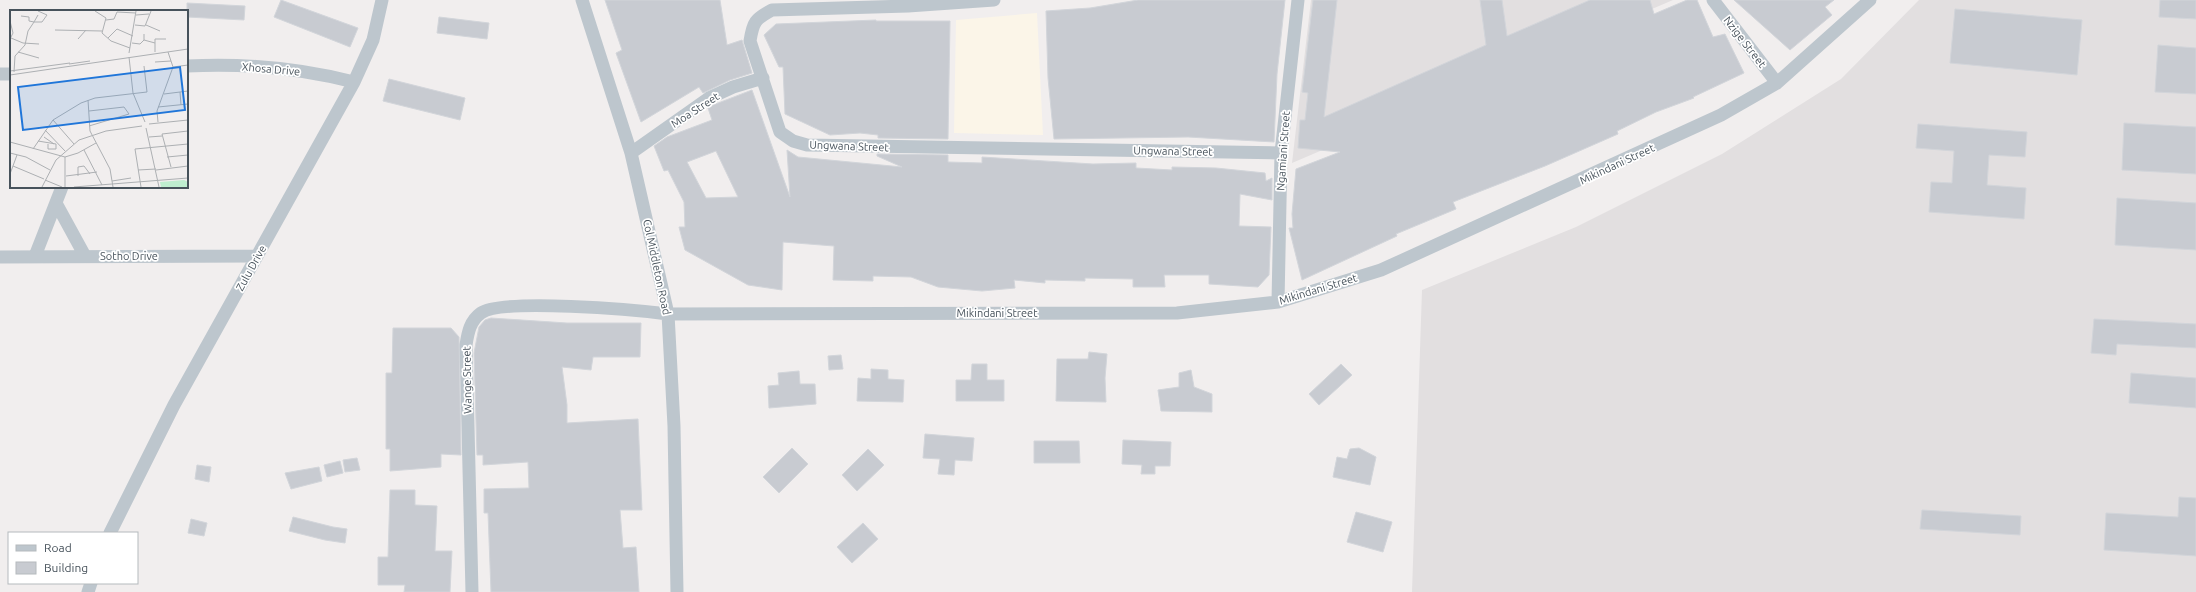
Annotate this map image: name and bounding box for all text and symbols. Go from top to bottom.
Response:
inset map [10,10,188,188]
street label: Nzige Street [1721,14,1769,70]
street label: Xhosa Drive [241,60,301,78]
street label: Moa Street [669,90,722,130]
street label: Ngamiani Street [1274,110,1292,191]
street label: Ungwana Street [809,139,890,153]
street label: Mikindani Street [1578,141,1657,187]
street label: Ungwana Street [1133,144,1214,158]
street label: Col Middleton Road [641,218,673,316]
street label: Zulu Drive [234,243,268,293]
street label: Sotho Drive [100,250,158,262]
street label: Mikindani Street [1278,271,1359,307]
street label: Mikindani Street [956,307,1038,319]
street label: Wange Street [460,345,474,414]
legend [8,532,138,584]
text: Road [44,541,72,554]
text: Building [44,561,88,574]

